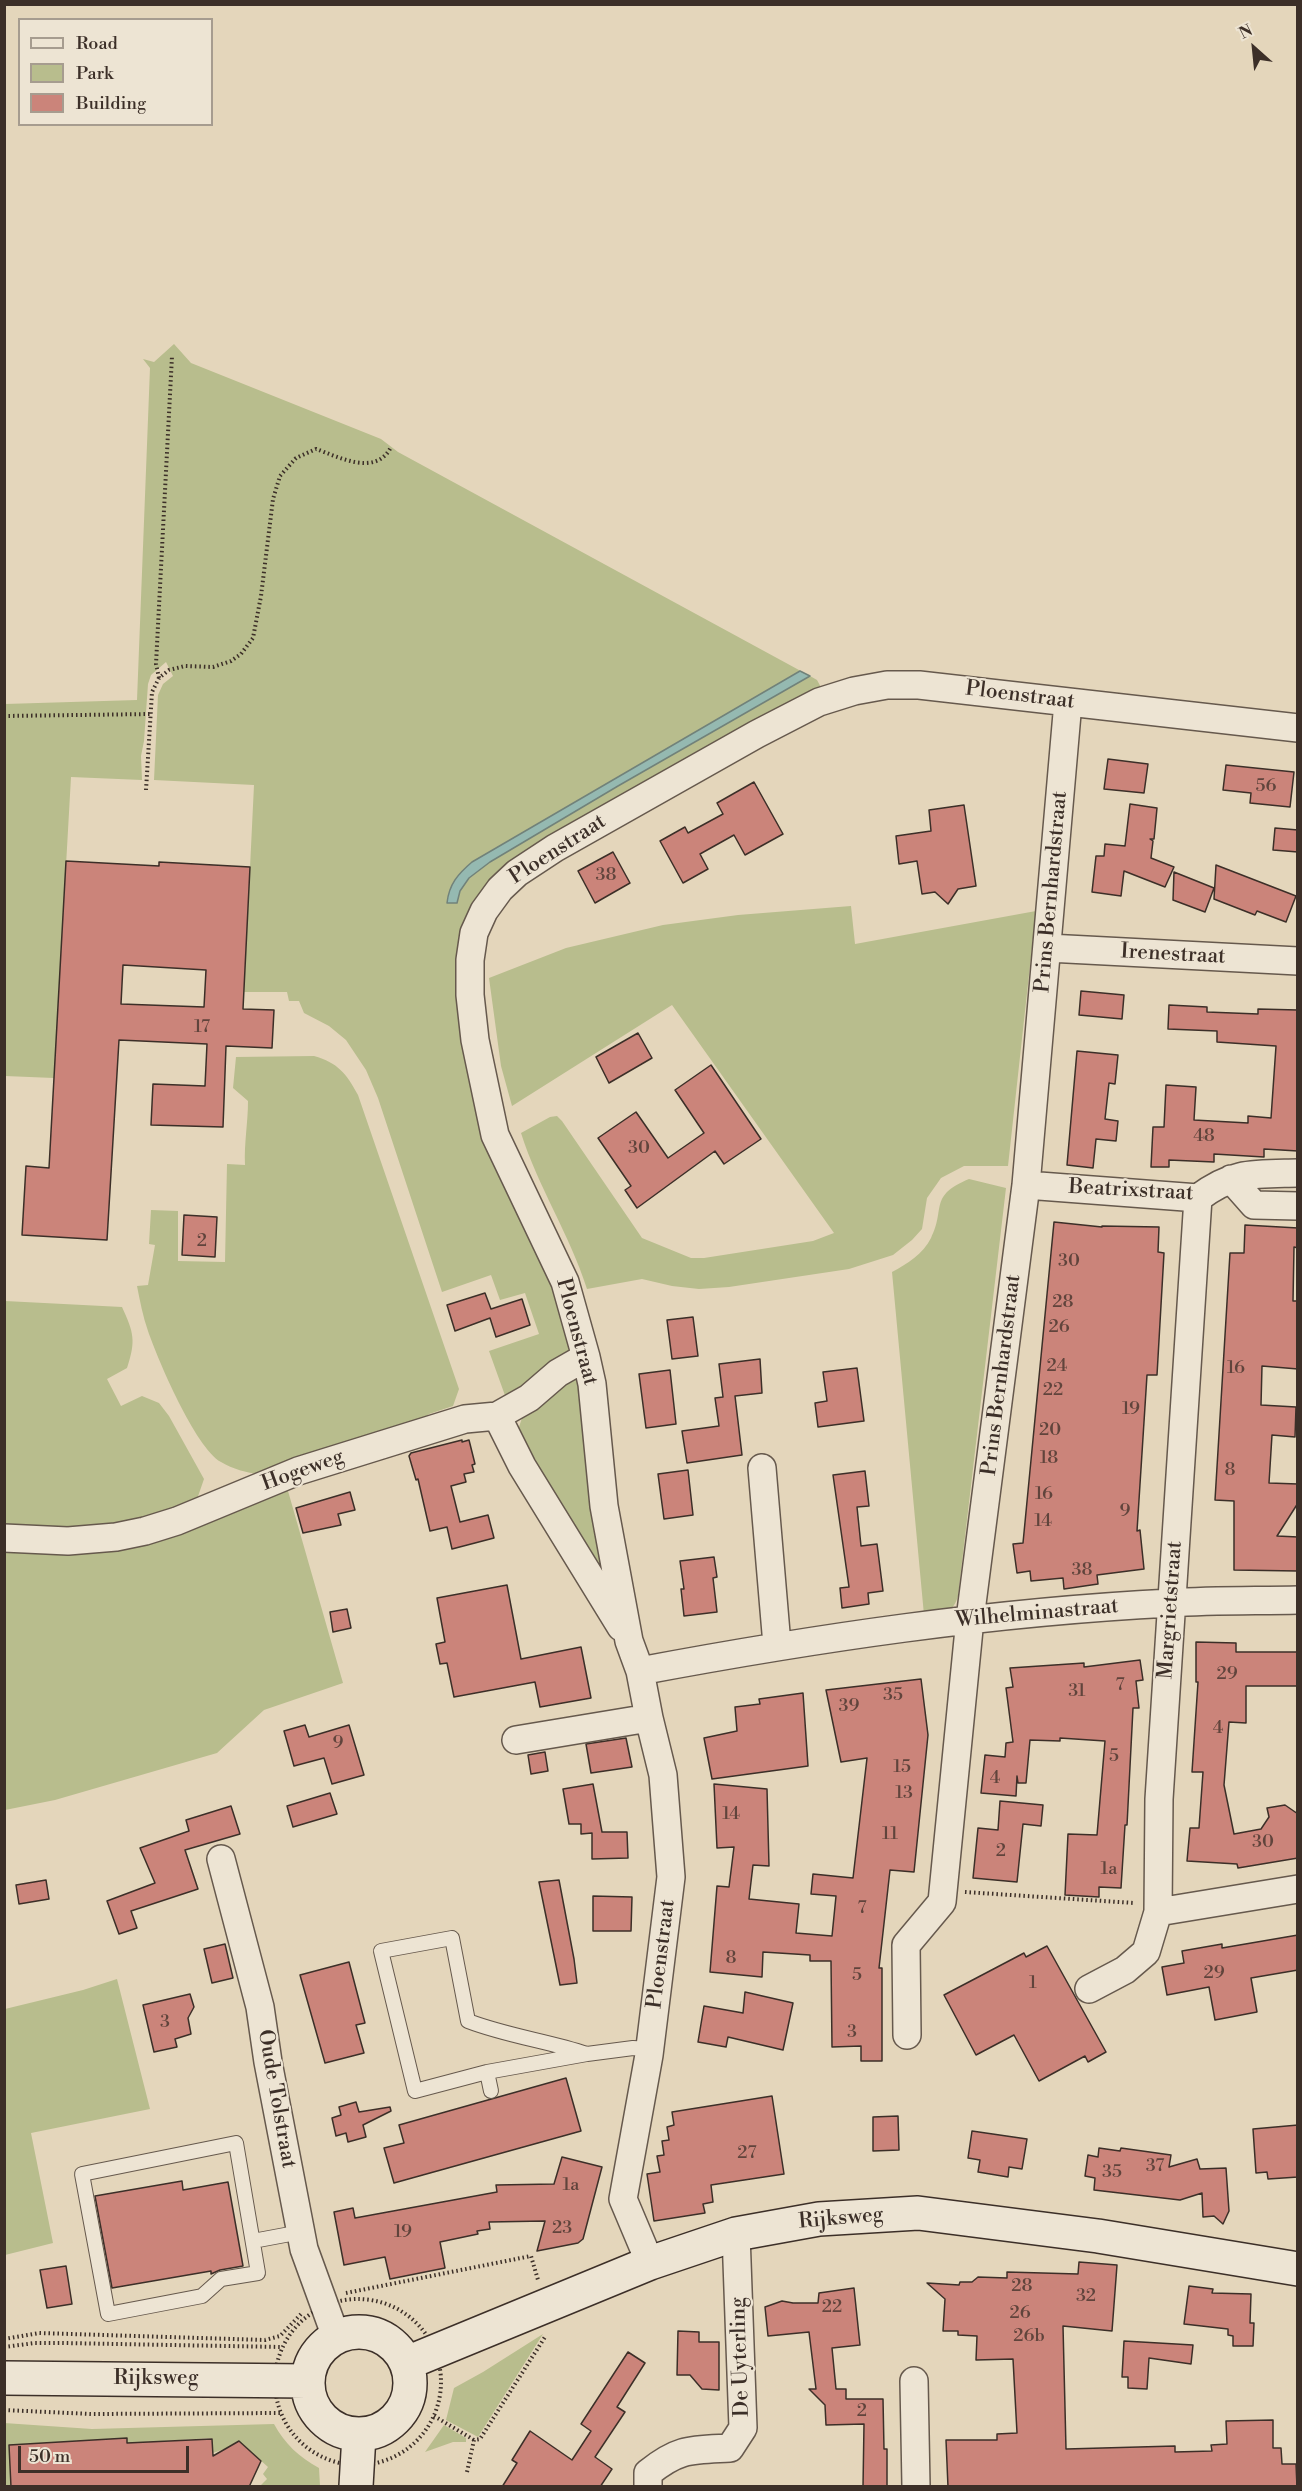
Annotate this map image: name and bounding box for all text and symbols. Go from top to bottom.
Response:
legend [18,18,213,126]
north arrow [1224,18,1284,78]
text: N [1236,20,1256,44]
text: Road [76,32,118,55]
text: Park [76,62,113,85]
text: Building [76,92,146,115]
street label: Ploenstraat [964,677,1076,715]
house number: 56 [1256,776,1276,798]
street label: Prins Bernhardstraat [1031,790,1073,994]
street label: Ploenstraat [505,809,611,891]
house number: 38 [596,865,616,887]
street label: Irenestraat [1120,940,1226,970]
house number: 17 [194,1017,210,1039]
house number: 48 [1193,1126,1215,1148]
house number: 30 [628,1138,650,1160]
street label: Beatrixstraat [1068,1175,1194,1207]
house number: 2 [197,1231,207,1253]
house number: 30 [1058,1251,1080,1273]
street label: Prins Bernhardstraat [977,1273,1027,1477]
street label: Ploenstraat [550,1276,602,1388]
house number: 28 [1052,1292,1074,1314]
house number: 26 [1048,1317,1070,1339]
house number: 24 [1046,1356,1068,1378]
house number: 16 [1227,1358,1245,1380]
house number: 22 [1043,1380,1063,1402]
house number: 19 [1122,1399,1140,1421]
house number: 20 [1039,1420,1061,1442]
street label: Hogeweg [258,1445,348,1497]
house number: 18 [1040,1448,1058,1470]
house number: 8 [1224,1460,1236,1482]
house number: 16 [1035,1484,1053,1506]
house number: 9 [1120,1501,1130,1523]
house number: 14 [1034,1511,1052,1533]
street label: Margrietstraat [1154,1540,1188,1680]
house number: 38 [1072,1560,1092,1582]
street label: Wilhelminastraat [954,1594,1120,1634]
house number: 29 [1216,1664,1238,1686]
house number: 7 [1115,1675,1125,1697]
house number: 31 [1068,1681,1086,1703]
house number: 35 [883,1685,903,1707]
house number: 39 [839,1696,859,1718]
house number: 4 [1213,1718,1223,1740]
house number: 9 [333,1733,343,1755]
house number: 5 [1109,1746,1119,1768]
house number: 15 [893,1757,911,1779]
house number: 4 [990,1768,1000,1790]
house number: 13 [895,1783,913,1805]
house number: 14 [722,1804,740,1826]
house number: 11 [882,1824,898,1846]
house number: 30 [1252,1832,1274,1854]
house number: 2 [996,1841,1006,1863]
house number: 1a [1101,1859,1117,1881]
street label: Ploenstraat [643,1898,681,2010]
house number: 7 [857,1898,867,1920]
house number: 8 [725,1948,737,1970]
house number: 29 [1203,1963,1225,1985]
house number: 5 [852,1965,862,1987]
house number: 1 [1029,1973,1037,1995]
house number: 3 [160,2012,170,2034]
house number: 3 [847,2022,857,2044]
street label: Oude Tolstraat [251,2028,301,2170]
house number: 27 [737,2143,757,2165]
house number: 37 [1146,2156,1164,2178]
house number: 35 [1102,2162,1122,2184]
house number: 1a [563,2175,579,2197]
street label: Rijksweg [797,2203,885,2235]
house number: 23 [552,2218,572,2240]
house number: 19 [394,2222,412,2244]
house number: 28 [1011,2276,1033,2298]
house number: 32 [1076,2286,1096,2308]
street label: De Uyterling [726,2297,756,2417]
house number: 22 [822,2297,842,2319]
house number: 26 [1009,2303,1031,2325]
house number: 26b [1013,2326,1045,2348]
street label: Rijksweg [113,2366,199,2392]
house number: 2 [857,2401,867,2423]
scale bar [21,2434,192,2472]
text: 50 m [29,2445,70,2468]

